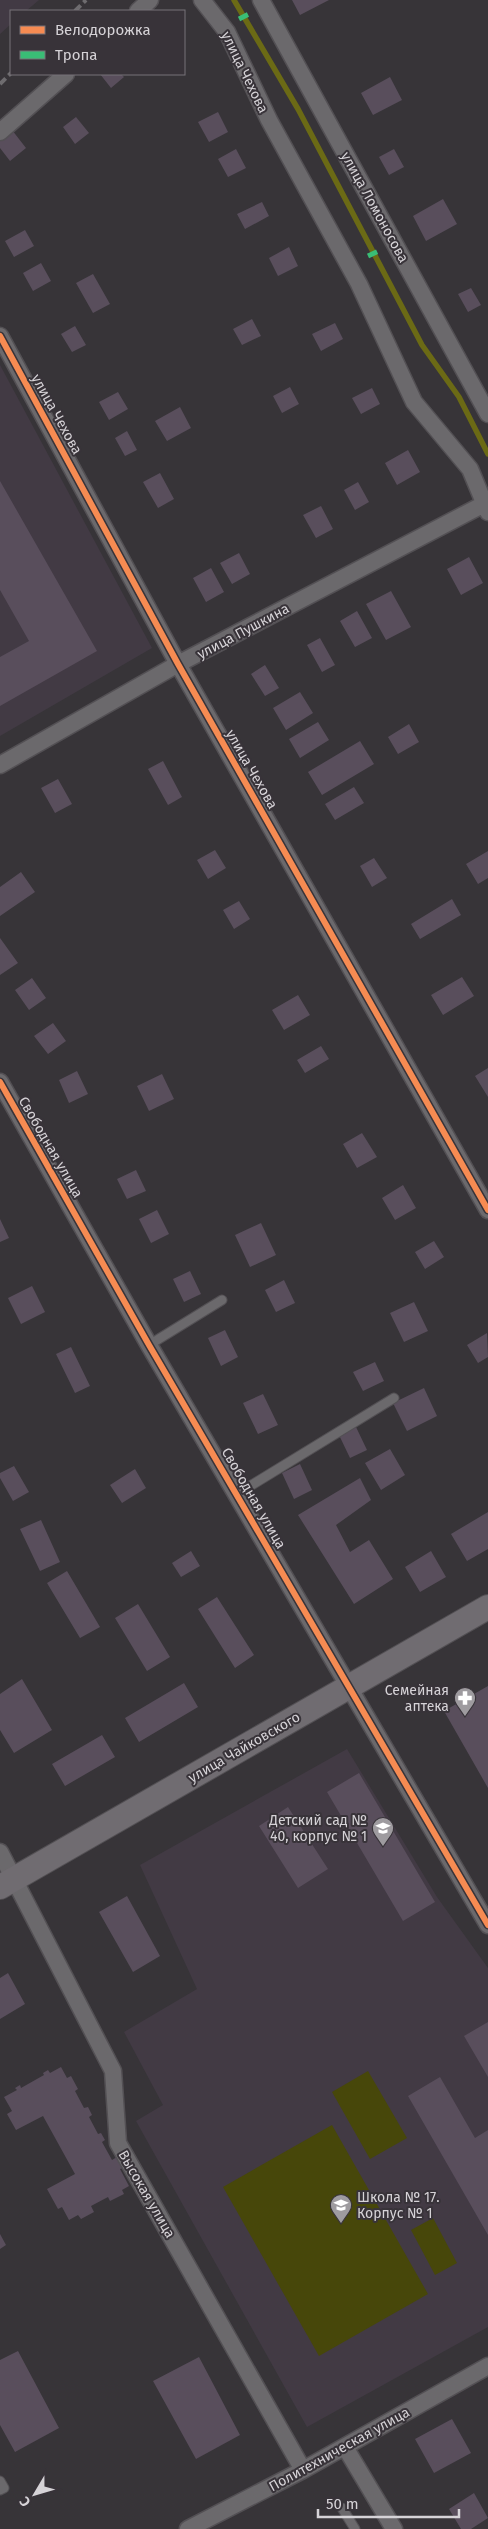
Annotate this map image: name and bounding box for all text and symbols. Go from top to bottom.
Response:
legend [10,10,185,75]
text: Велодорожка [55,21,151,39]
street label: улица Чехова [217,28,272,116]
text: Тропа [55,46,97,64]
street label: улица Ломоносова [337,149,412,266]
street label: улица Чехова [28,371,86,457]
street label: улица Пушкина [194,600,292,663]
street label: улица Чехова [222,726,281,812]
street label: Свободная улица [15,1094,86,1201]
street label: Свободная улица [218,1445,289,1552]
place label: Семейная аптека [385,1682,449,1715]
pharmacy icon: Семейная аптека [453,1686,477,1717]
street label: улица Чайковского [185,1708,303,1786]
place label: Детский сад № 40, корпус № 1 [268,1812,367,1845]
school or university icon: Детский сад № 40, корпус № 1 [371,1816,395,1847]
street label: Высокая улица [115,2147,179,2241]
place label: Школа № 17. Корпус № 1 [357,2189,440,2222]
school or university icon: Школа № 17. Корпус № 1 [329,2193,353,2224]
street label: Политехническая улица [266,2404,412,2495]
north arrow [10,2469,60,2519]
scale bar [318,2486,459,2518]
text: С [16,2493,34,2510]
text: 50 m [326,2495,359,2513]

